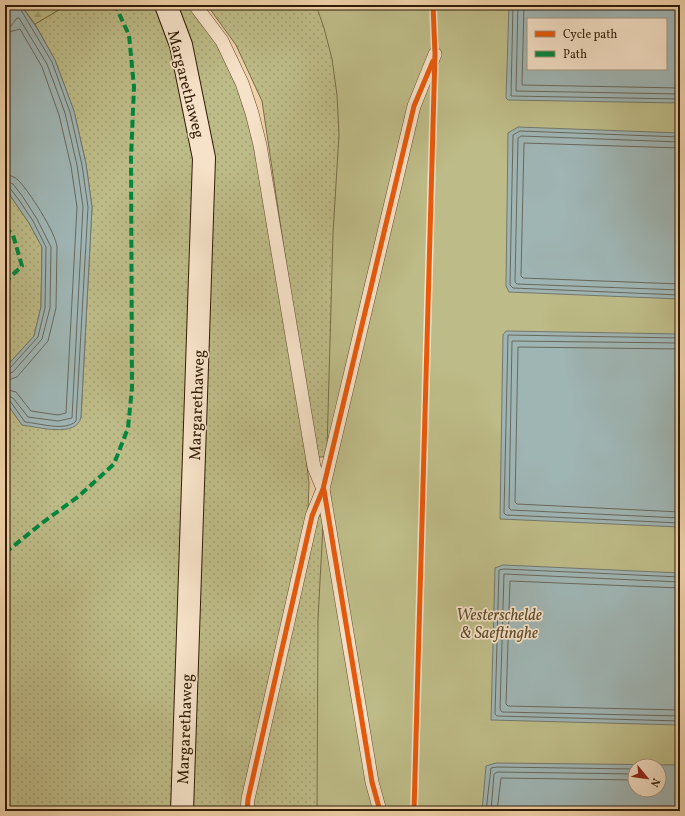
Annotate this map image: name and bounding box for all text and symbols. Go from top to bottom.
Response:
legend [527,18,667,70]
text: Cycle path [563,27,618,43]
street label: Margarethaweg [161,28,209,141]
text: Path [563,47,587,63]
street label: Margarethaweg [185,349,211,461]
park label: Westerschelde & Saeftinghe [456,605,542,645]
street label: Margarethaweg [173,673,199,785]
north arrow [627,758,667,798]
text: N [646,775,663,789]

